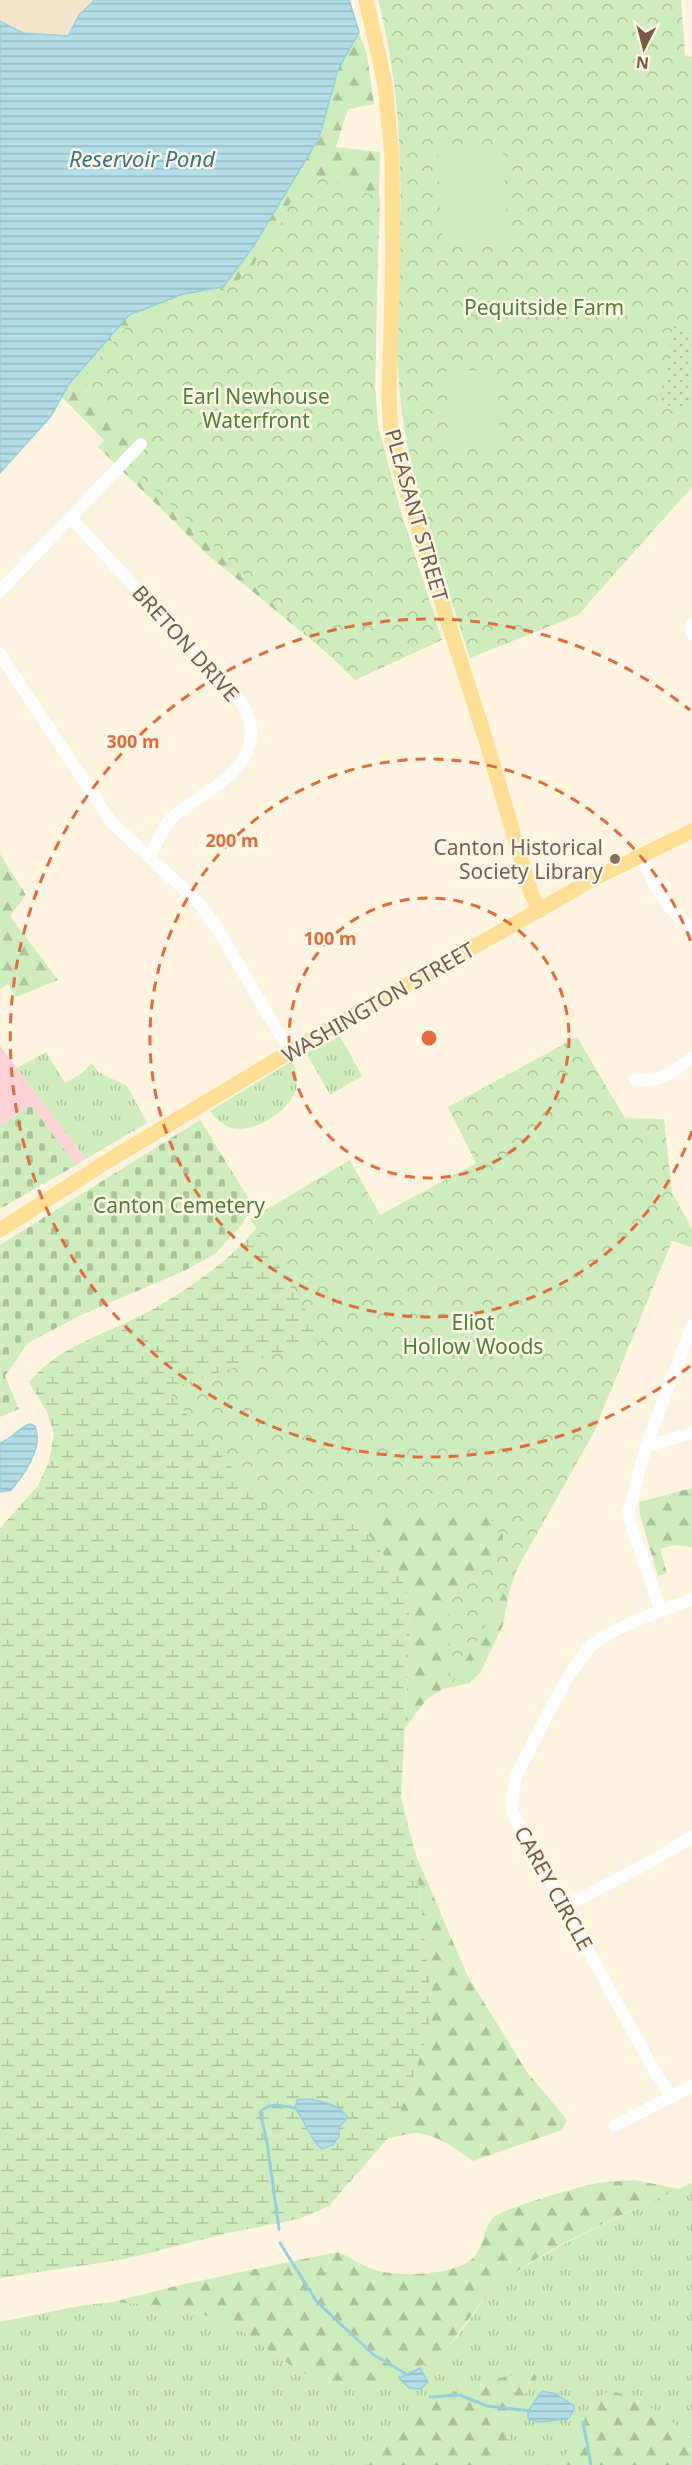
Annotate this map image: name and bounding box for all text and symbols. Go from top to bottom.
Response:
north arrow [614,18,674,78]
text: N [635,51,650,75]
water label: Reservoir Pond [69,143,216,173]
park label: Pequitside Farm [464,293,624,321]
park label: Earl Newhouse Waterfront [182,382,330,434]
street label: PLEASANT STREET [379,426,455,605]
street label: BRETON DRIVE [126,579,246,707]
text: 300 m [106,729,160,753]
text: 200 m [205,828,259,852]
place label: Canton Historical Society Library [434,833,603,885]
marker: Canton Historical Society Library [608,852,622,866]
text: 100 m [303,926,357,950]
street label: WASHINGTON STREET [277,935,480,1069]
centre of rings [419,1028,439,1048]
park label: Canton Cemetery [93,1191,265,1219]
park label: Eliot Hollow Woods [403,1308,543,1360]
street label: CAREY CIRCLE [508,1821,600,1955]

